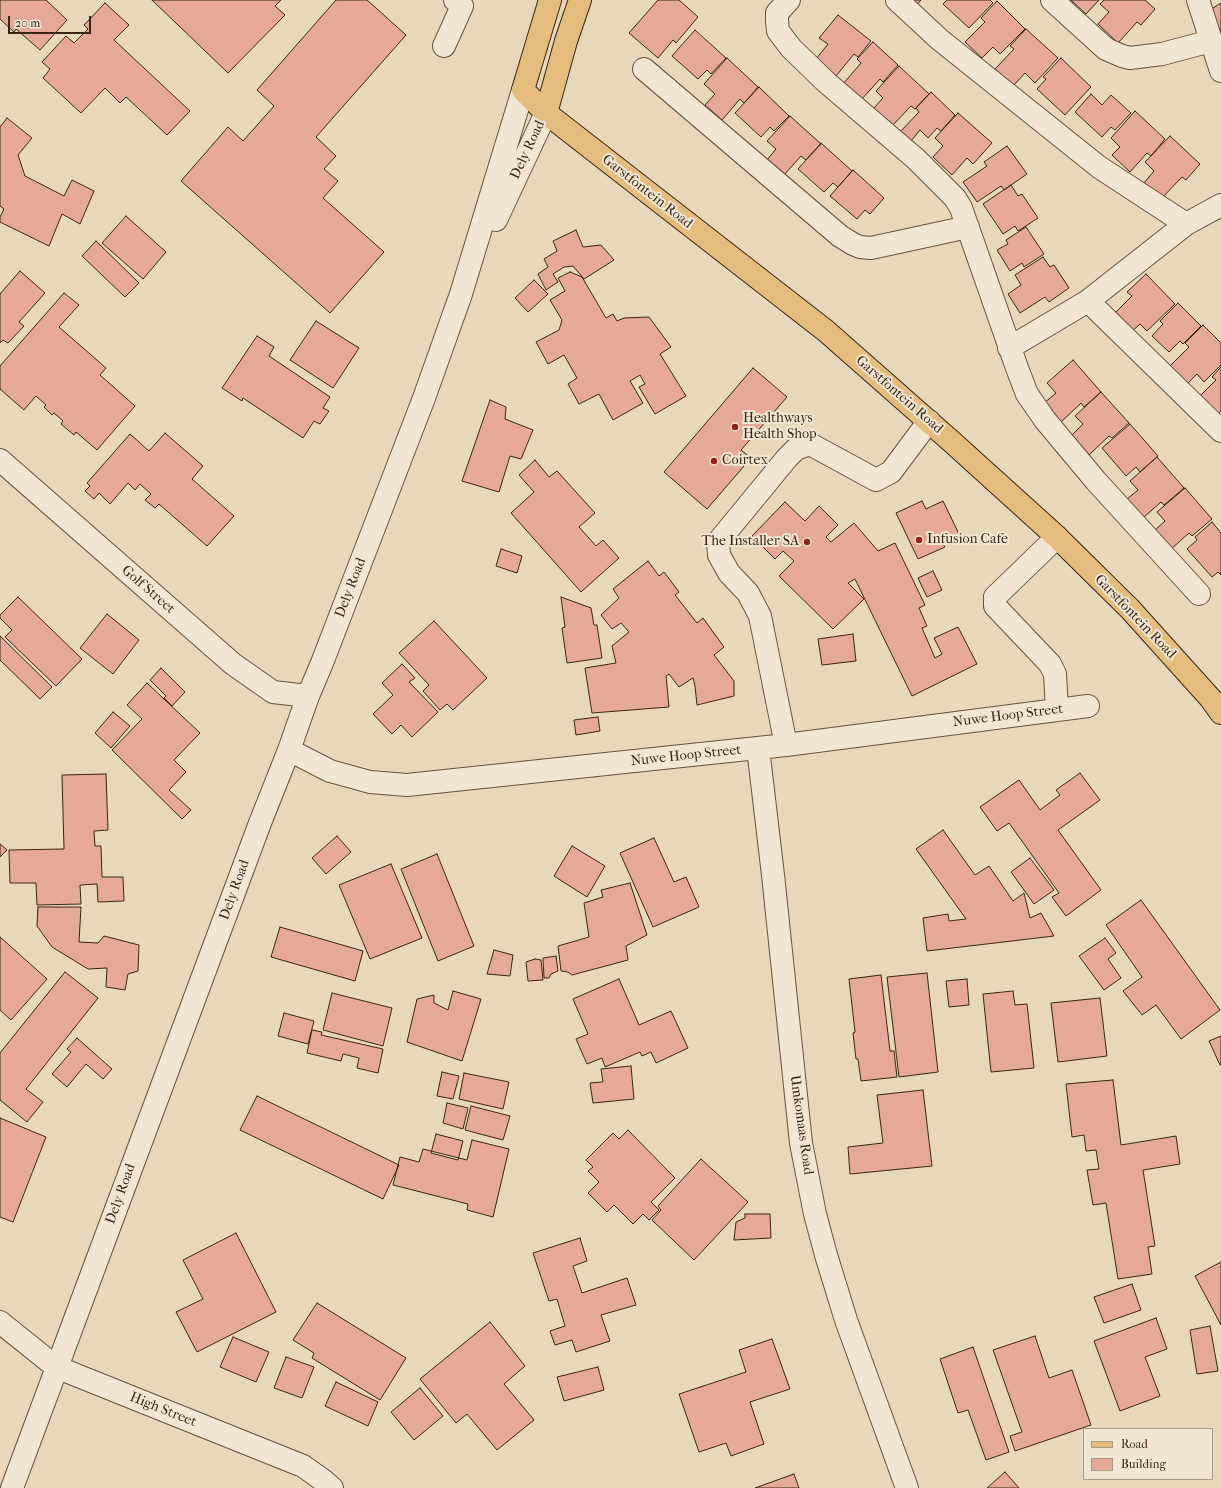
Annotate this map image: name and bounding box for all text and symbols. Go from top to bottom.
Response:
scale bar [10,8,93,34]
text: 20 m [15,16,40,30]
street label: Dely Road [507,118,549,182]
street label: Garstfontein Road [598,151,696,233]
street label: Garstfontein Road [852,352,946,438]
place label: Healthways Health Shop [743,411,817,444]
marker: Healthways Health Shop [730,422,740,432]
place label: Coirtex [722,453,768,469]
marker: Coirtex [709,456,719,466]
place label: Infusion Cafe [927,532,1008,548]
place label: The Installer SA [701,534,799,550]
marker: Infusion Cafe [914,535,924,545]
marker: The Installer SA [802,537,812,547]
street label: Dely Road [332,556,370,620]
street label: Golf Street [118,562,178,618]
street label: Garstfontein Road [1091,572,1179,662]
street label: Nuwe Hoop Street [952,701,1064,731]
street label: Nuwe Hoop Street [630,742,742,770]
street label: Dely Road [216,858,254,922]
street label: Umkomaas Road [786,1074,816,1176]
street label: Dely Road [102,1162,140,1226]
street label: High Street [127,1389,199,1431]
legend [1083,1428,1213,1480]
text: Road [1121,1437,1148,1451]
text: Building [1121,1457,1166,1471]

